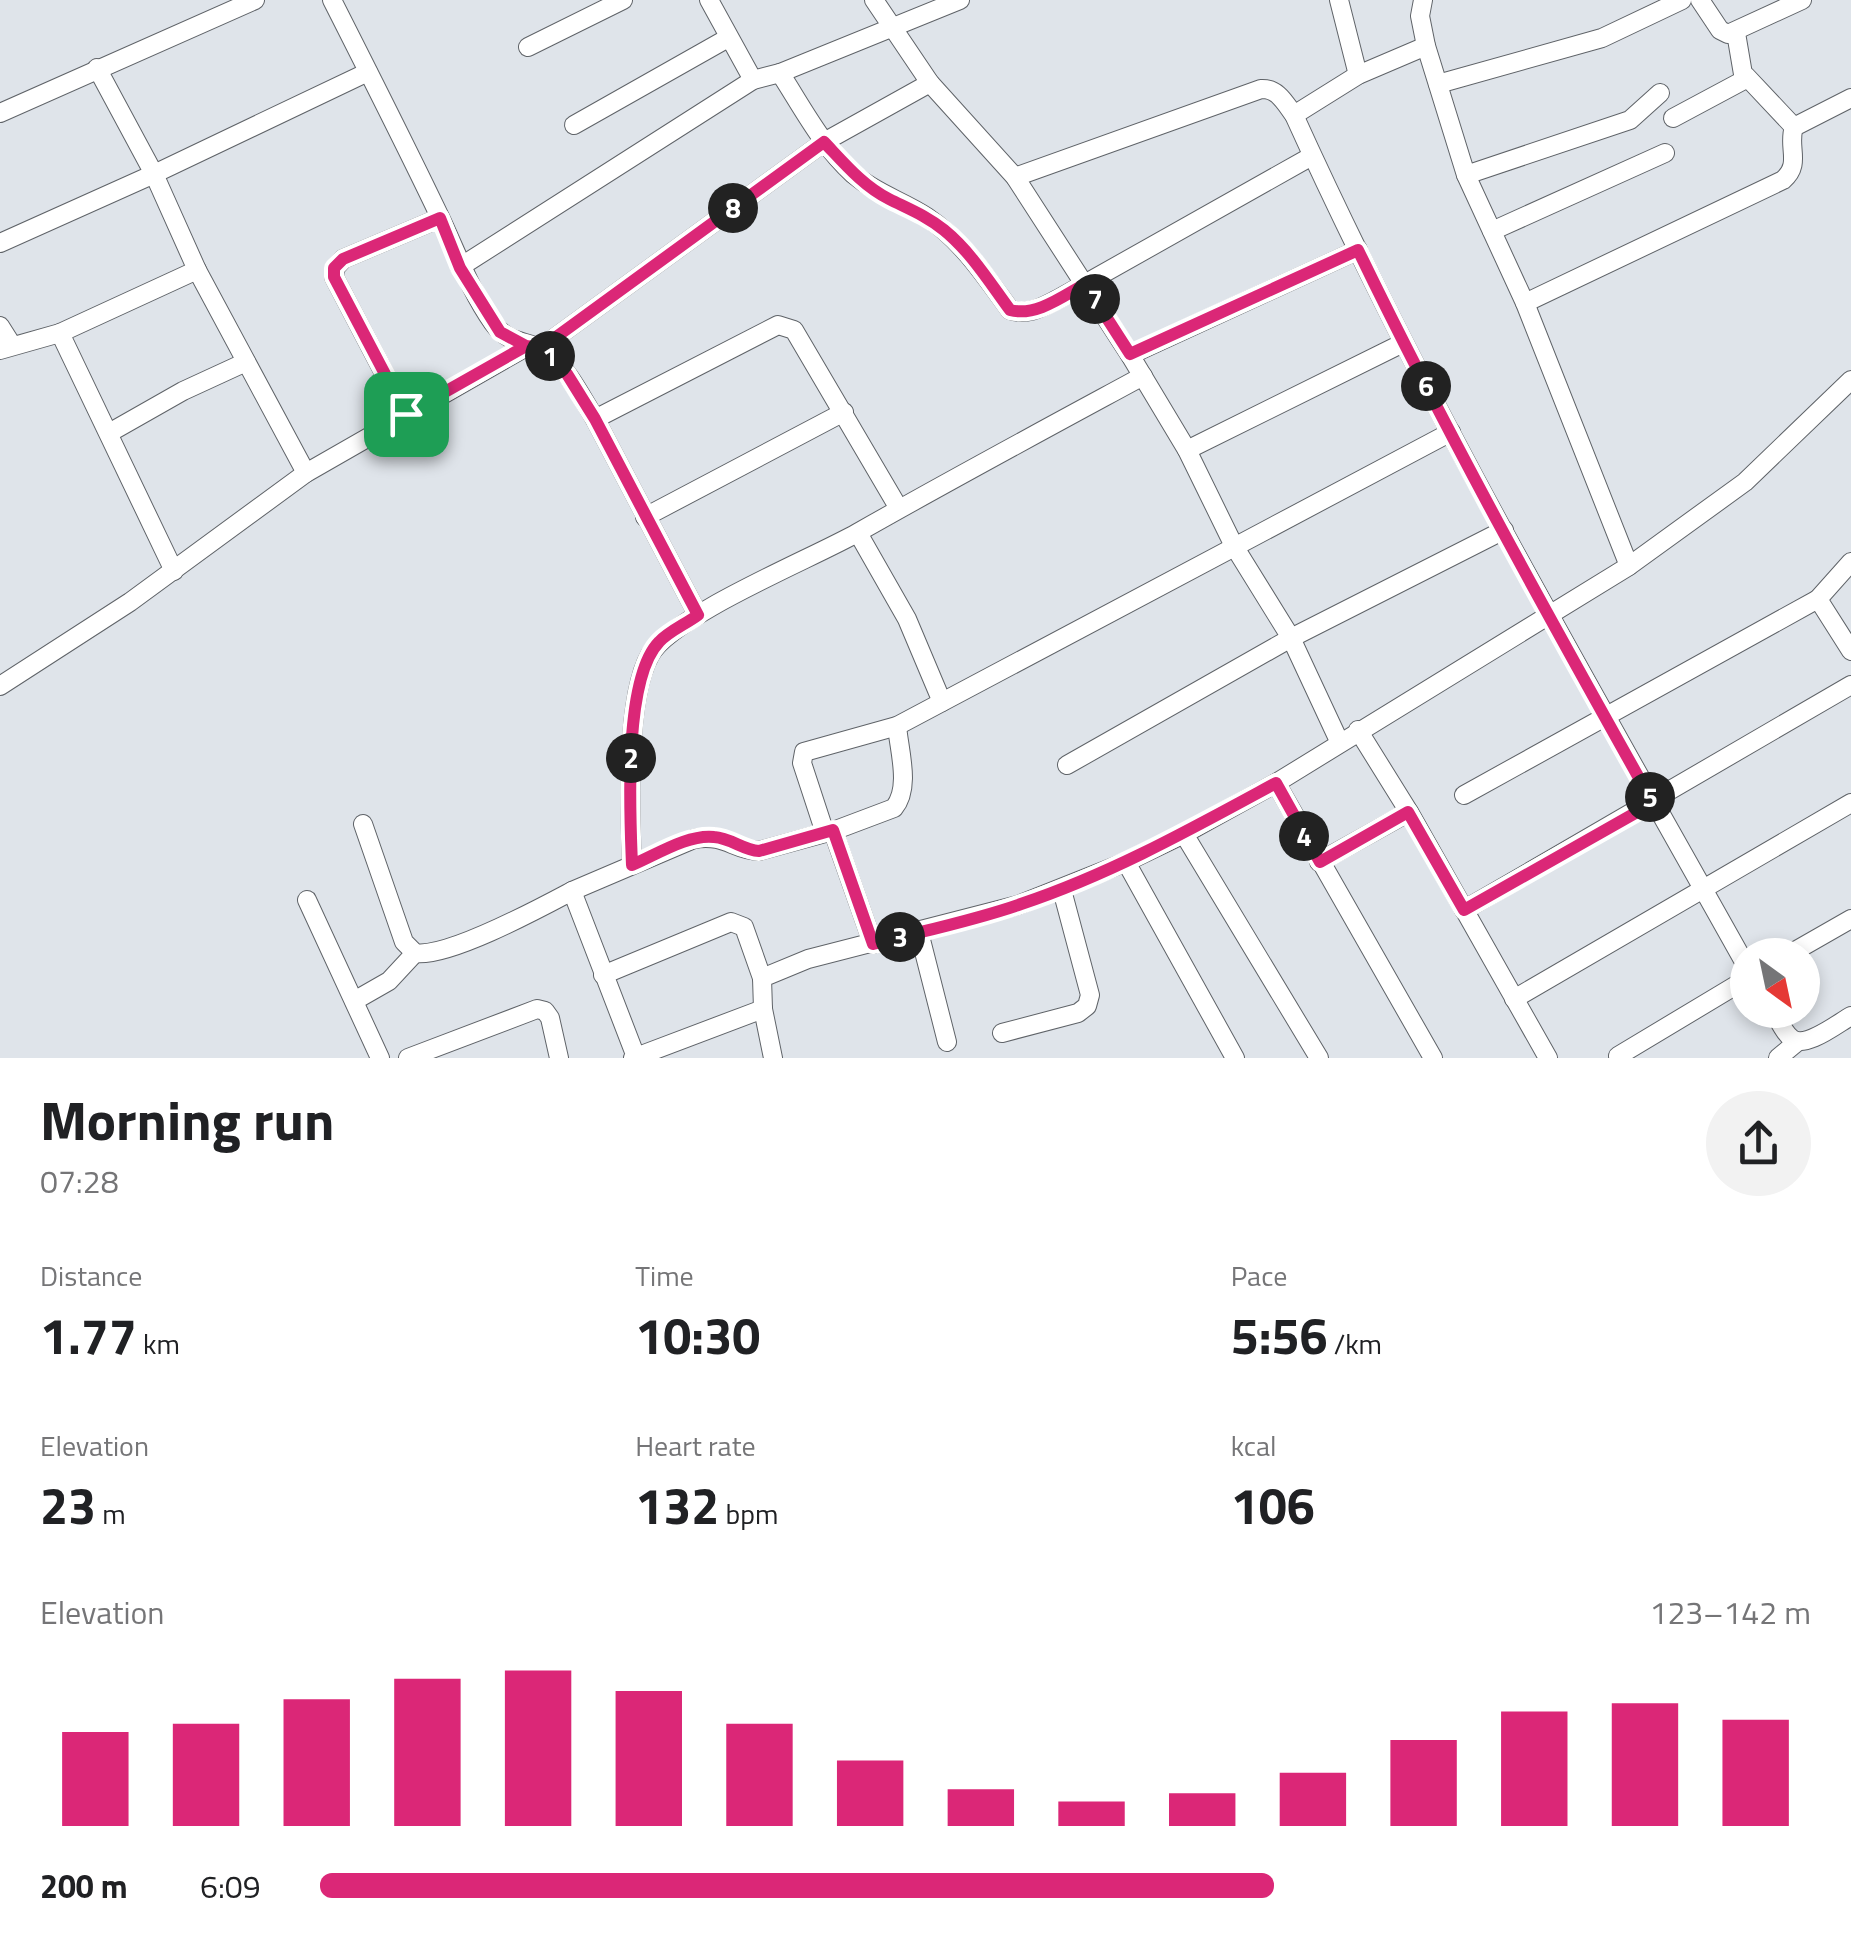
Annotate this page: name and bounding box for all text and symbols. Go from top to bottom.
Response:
pin: 8 [708,183,758,233]
text: 8 [725,186,741,229]
pin: 7 [1070,274,1120,324]
text: 7 [1087,277,1103,320]
pin: 1 [525,331,575,381]
text: 1 [542,334,558,377]
pin: 6 [1401,361,1451,411]
text: 6 [1418,364,1434,407]
pin [364,372,449,457]
icon: arrive [379,387,434,442]
pin: 2 [606,733,656,783]
text: 2 [623,736,639,779]
pin: 5 [1625,772,1675,822]
text: 5 [1642,775,1658,818]
pin: 4 [1279,811,1329,861]
text: 4 [1296,814,1312,857]
pin: 3 [875,912,925,962]
text: 3 [892,915,908,958]
north arrow [1730,938,1820,1028]
map controls [1730,938,1820,1028]
text: Morning run [40,1078,334,1161]
button: share [1706,1091,1811,1196]
text: 07:28 [40,1157,119,1205]
text: Distance [40,1254,142,1297]
text: Time [635,1254,694,1297]
text: Pace [1231,1254,1287,1297]
text: 1.77 [40,1297,137,1373]
text: 10:30 [635,1297,760,1373]
text: 5:56 [1231,1297,1327,1373]
text: km [137,1322,180,1365]
text: /km [1327,1322,1382,1365]
text: Elevation [40,1424,149,1467]
text: Heart rate [635,1424,756,1467]
text: kcal [1231,1424,1276,1467]
text: 23 [40,1467,96,1543]
text: 132 [635,1467,719,1543]
text: 106 [1231,1467,1315,1543]
text: m [96,1492,126,1535]
text: bpm [719,1492,778,1535]
text: Elevation [40,1588,164,1636]
text: 123–142 m [1649,1588,1811,1636]
text: 200 m [40,1862,128,1910]
text: 6:09 [200,1862,261,1910]

